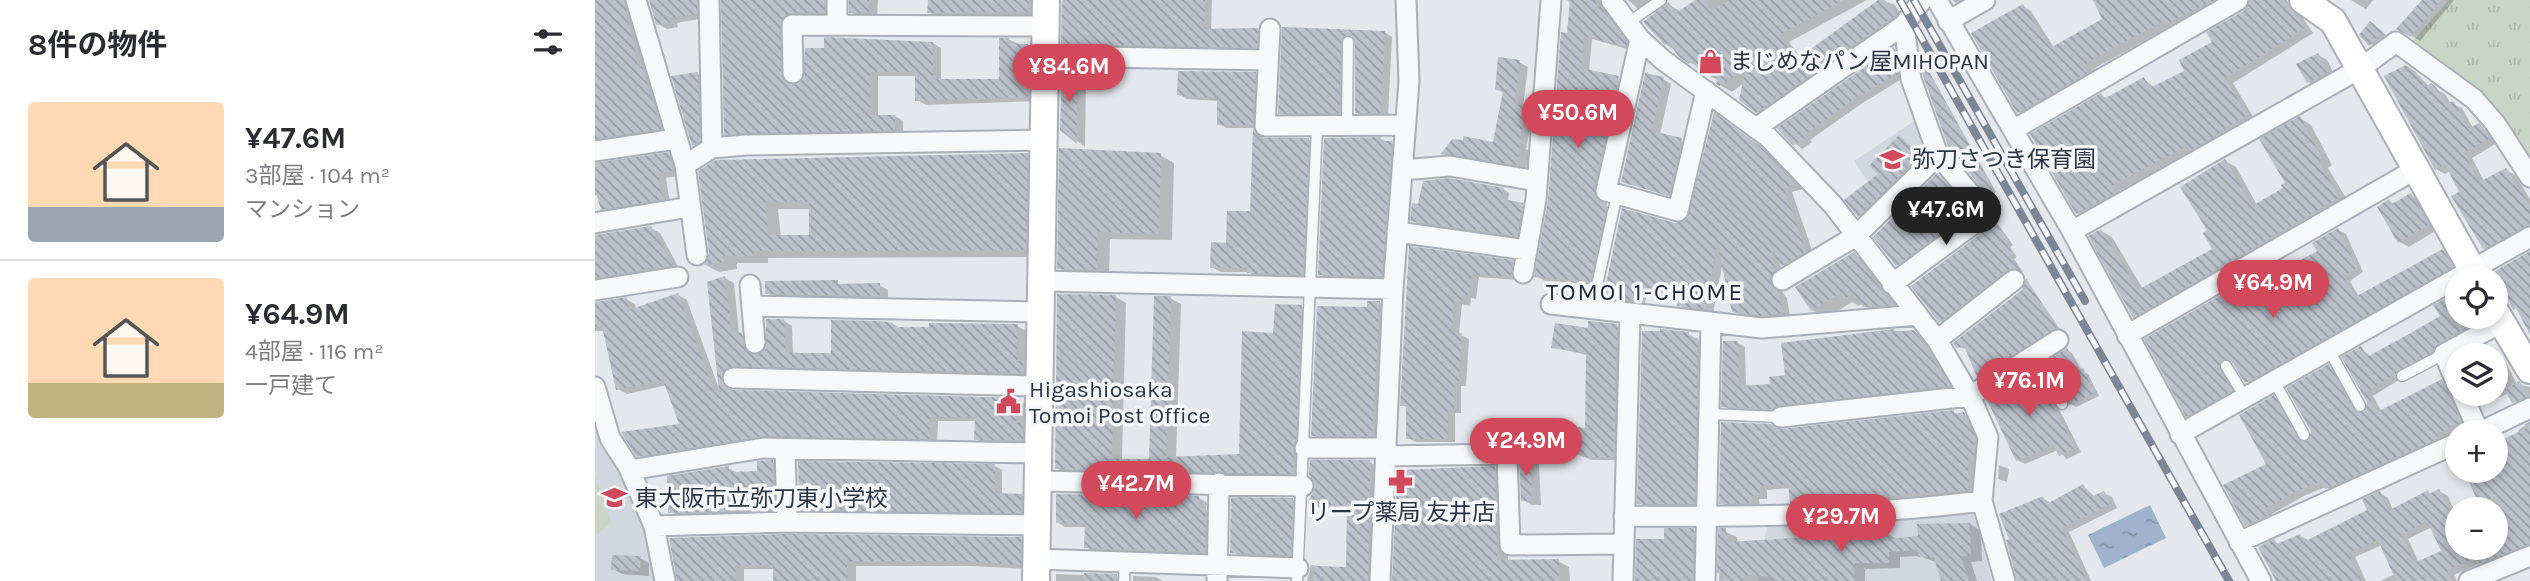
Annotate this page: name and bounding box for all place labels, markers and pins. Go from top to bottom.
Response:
pin: ¥84.6M [1012,44,1126,104]
shop icon: まじめなパン屋MIHOPAN [1696,47,1724,75]
place label: まじめなパン屋MIHOPAN [1730,48,1989,75]
pin: ¥50.6M [1521,90,1635,150]
school or university icon: 弥刀さつき保育園 [1878,145,1906,173]
place label: 弥刀さつき保育園 [1912,146,2096,173]
pin: ¥47.6M [1889,188,2003,247]
pin: ¥64.9M [2216,260,2330,320]
pin: ¥76.1M [1972,358,2086,418]
place label: Higashiosaka Tomoi Post Office [1029,376,1210,429]
public building icon: Higashiosaka Tomoi Post Office [995,388,1023,416]
pin: ¥24.9M [1469,419,1583,478]
pin: ¥42.7M [1079,462,1193,521]
pharmacy icon: リープ薬局 友井店 [1387,468,1415,496]
school or university icon: 東大阪市立弥刀東小学校 [601,484,629,512]
place label: 東大阪市立弥刀東小学校 [635,485,888,512]
pin: ¥29.7M [1784,494,1898,554]
place label: リープ薬局 友井店 [1307,499,1495,526]

